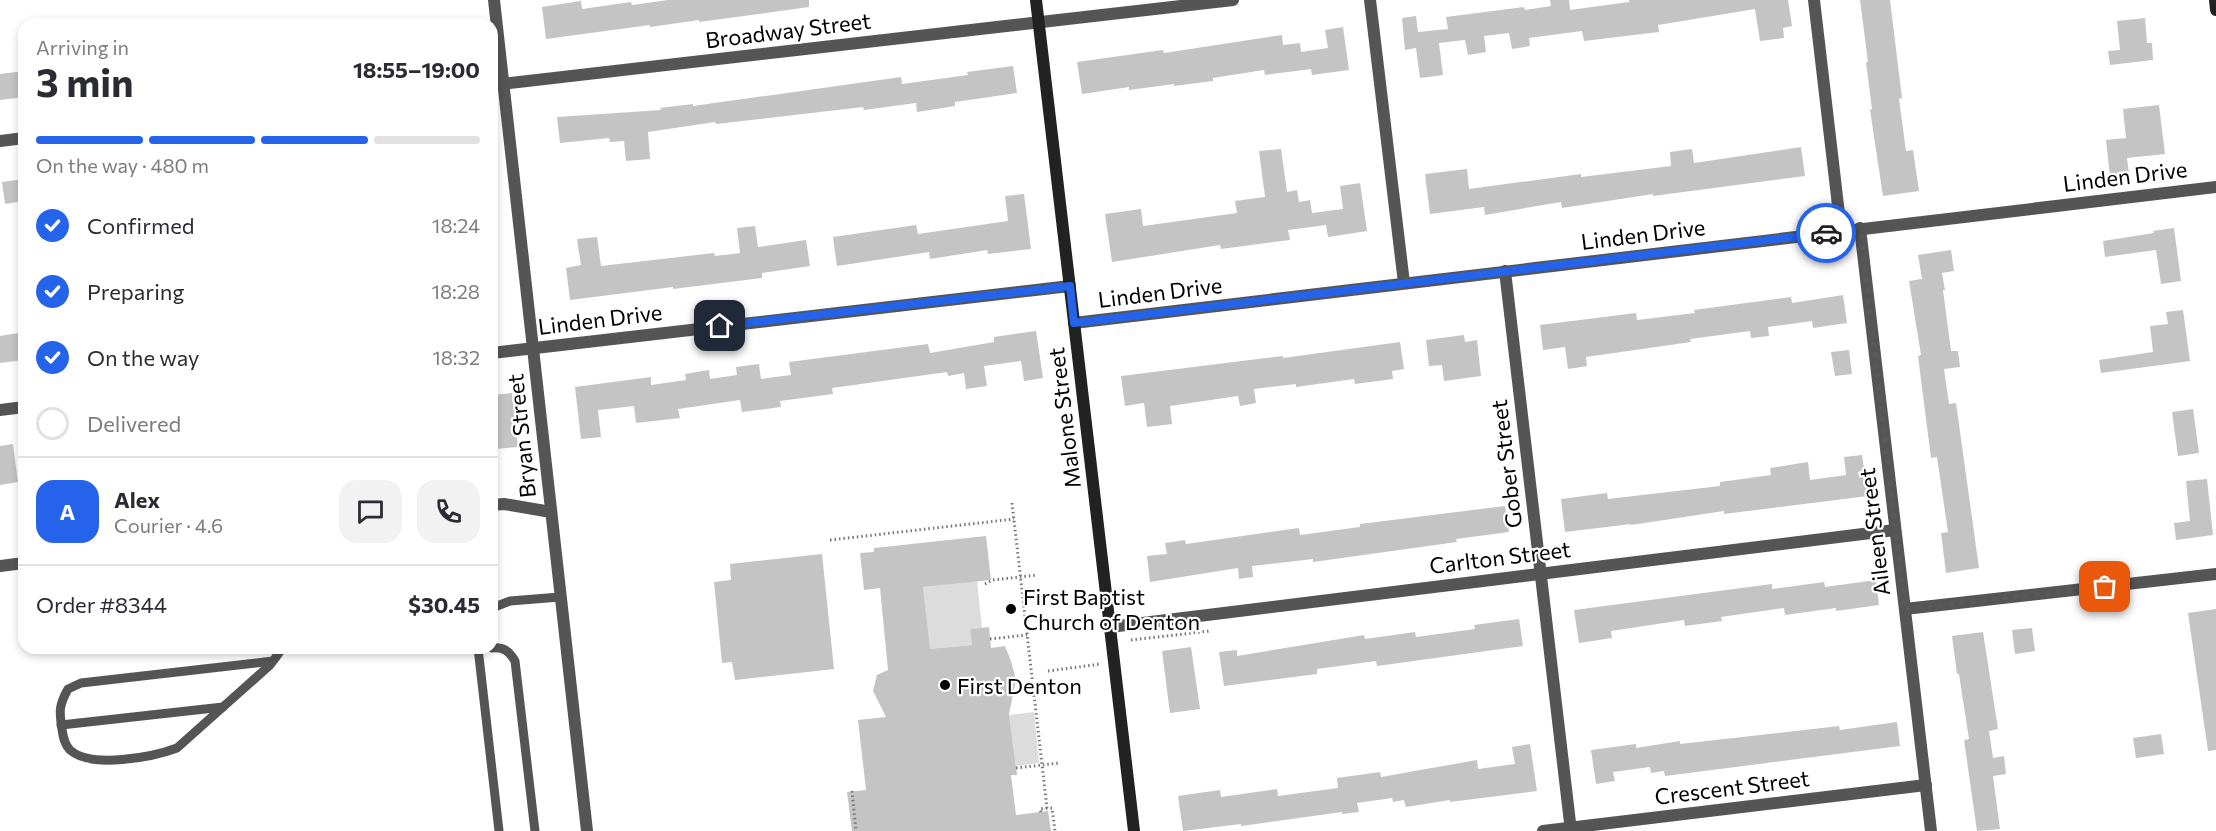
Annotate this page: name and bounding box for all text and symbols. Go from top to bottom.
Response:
street label: Broadway Street [704,6,872,54]
text: Arriving in [36,35,129,59]
text: 18:55–19:00 [353,56,480,83]
text: 3 min [36,57,134,105]
text: On the way · 480 m [36,153,209,177]
street label: Linden Drive [2061,155,2189,197]
courier [1796,203,1856,263]
icon: check [36,209,69,242]
text: Confirmed [87,212,194,239]
text: 18:24 [432,213,480,237]
street label: Linden Drive [1579,213,1707,255]
icon: car [1810,217,1843,250]
street label: Linden Drive [1096,271,1224,313]
icon: check [36,275,69,308]
text: Preparing [87,278,184,305]
text: 18:28 [431,279,480,303]
street label: Linden Drive [536,298,664,340]
pin [694,300,745,351]
icon: home [703,309,736,342]
icon: check [36,341,69,374]
text: On the way [87,344,199,371]
text: 18:32 [432,345,480,369]
street label: Malone Street [1042,346,1086,490]
street label: Bryan Street [501,373,541,499]
street label: Gober Street [1485,398,1527,530]
text: Delivered [87,410,181,437]
street label: Aileen Street [1853,467,1895,597]
button: chat [339,480,402,543]
button: phone [417,480,480,543]
text: Alex [114,486,160,513]
text: A [60,498,75,525]
text: Courier · 4.6 [114,513,223,537]
street label: Carlton Street [1428,535,1572,579]
pin [2079,561,2130,612]
icon: bag [2088,570,2121,603]
place label: First Baptist Church of Denton [1023,583,1200,635]
text: Order #8344 [36,591,167,618]
text: $30.45 [408,591,480,618]
marker: First Baptist Church of Denton [1004,602,1018,616]
place label: First Denton [957,672,1082,699]
marker: First Denton [938,678,952,692]
street label: Crescent Street [1653,764,1811,810]

